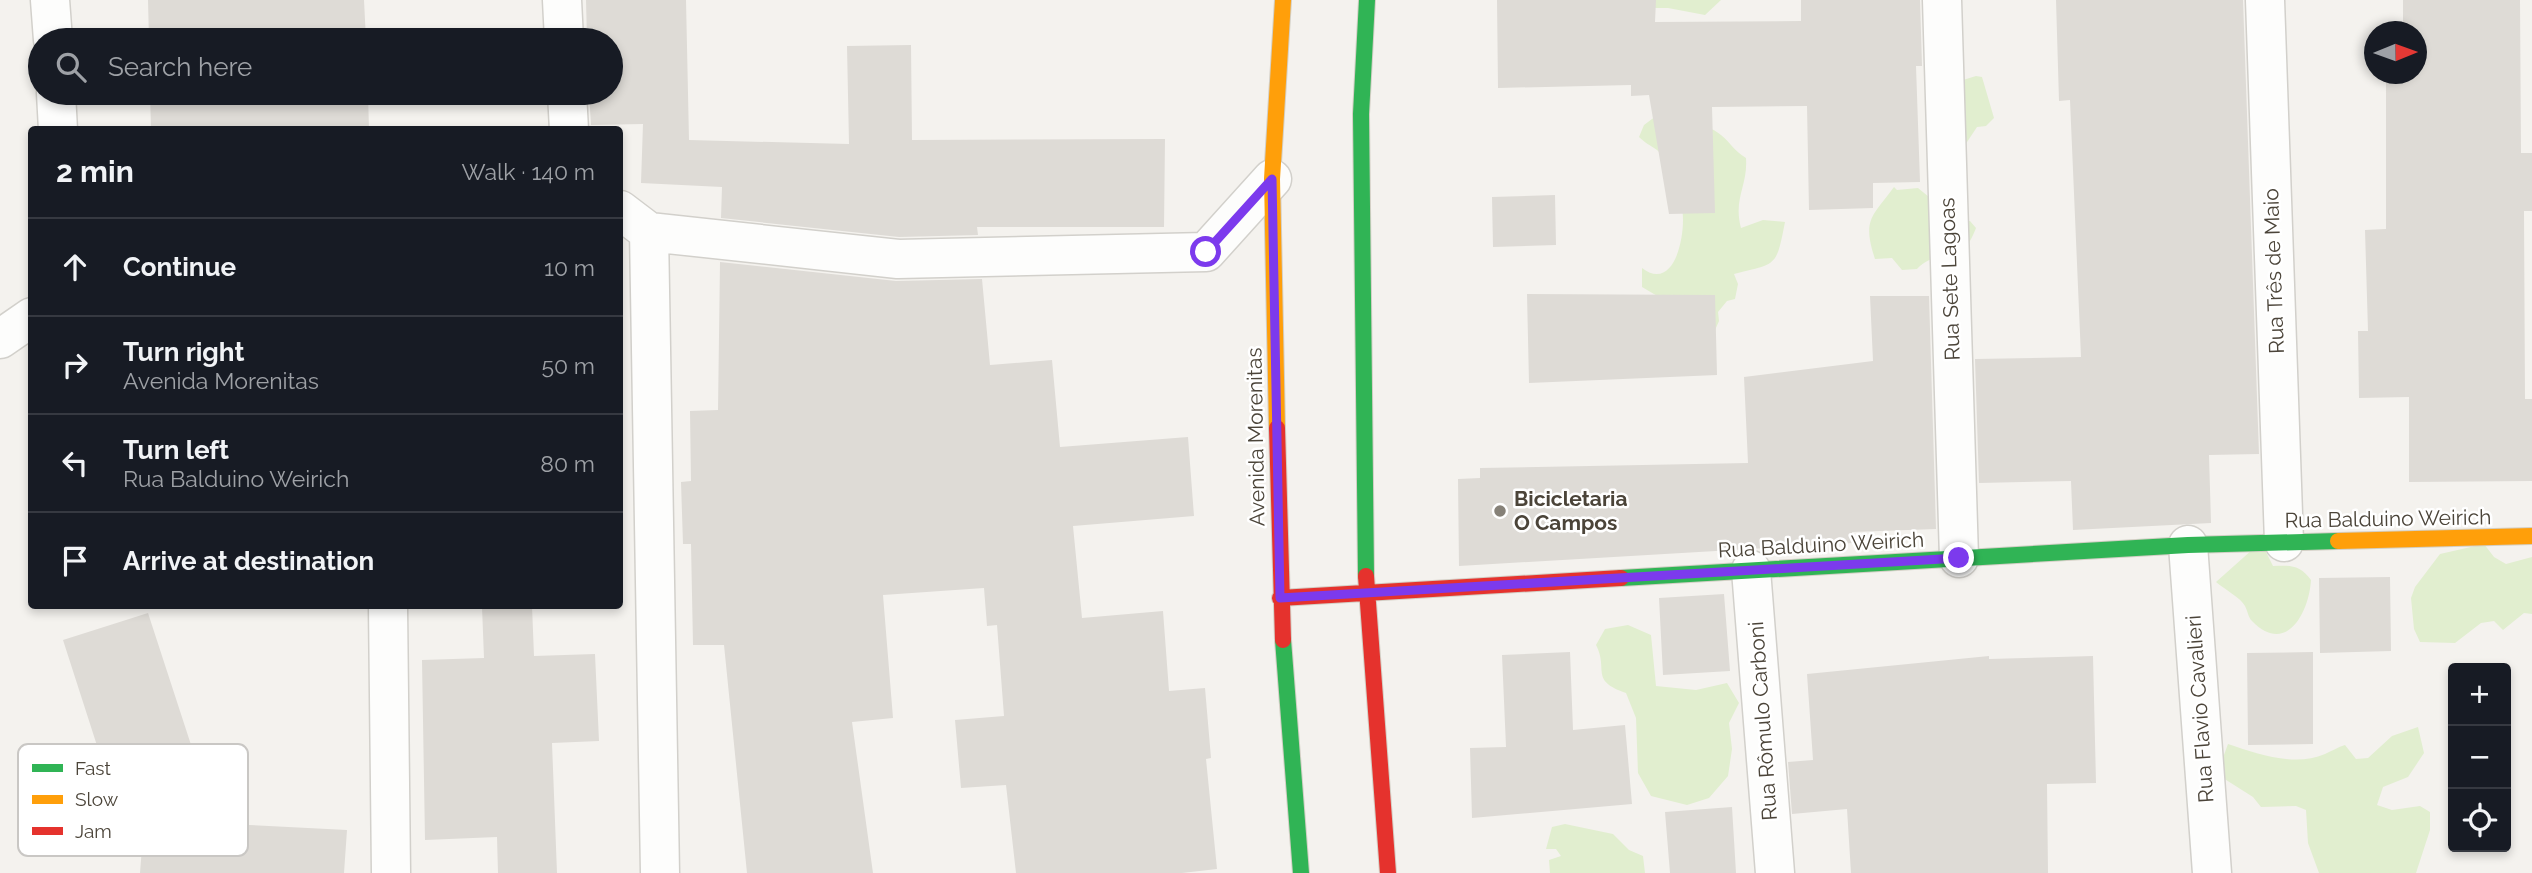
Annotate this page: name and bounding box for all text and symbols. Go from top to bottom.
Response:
north arrow [2364,21,2427,84]
search box [28,28,623,105]
icon: search [52,48,90,86]
text: Search here [108,52,252,82]
text: 2 min [56,154,134,189]
text: Walk · 140 m [462,158,595,185]
street label: Rua Três de Maio [2258,188,2289,354]
street label: Rua Sete Lagoas [1934,197,1965,361]
route start [1190,236,1221,267]
icon: ahead [56,248,94,286]
text: Continue [123,252,236,282]
text: 10 m [544,254,595,281]
text: Turn right [123,337,244,367]
icon: right [56,346,94,384]
street label: Avenida Morenitas [1241,347,1270,527]
text: 50 m [541,352,595,379]
text: Avenida Morenitas [123,367,319,394]
text: Turn left [123,435,229,465]
icon: left [56,444,94,482]
text: 80 m [540,450,595,477]
text: Rua Balduino Weirich [123,465,349,492]
place label: Bicicletaria O Campos [1514,486,1627,535]
marker: Bicicletaria O Campos [1492,503,1508,519]
street label: Rua Balduino Weirich [2284,504,2492,533]
street label: Rua Balduino Weirich [1717,527,1925,562]
icon: arrive [56,542,94,580]
route end [1943,542,1974,573]
text: Arrive at destination [123,546,374,576]
street label: Rua Flavio Cavalieri [2180,614,2219,804]
street label: Rua Rômulo Carboni [1743,621,1782,821]
map controls [2448,663,2511,852]
button: + [2448,663,2511,726]
button: − [2448,726,2511,789]
legend [18,744,248,856]
text: Fast [75,757,111,779]
text: Slow [75,788,119,810]
button: locate [2448,789,2511,852]
text: Jam [75,820,112,842]

